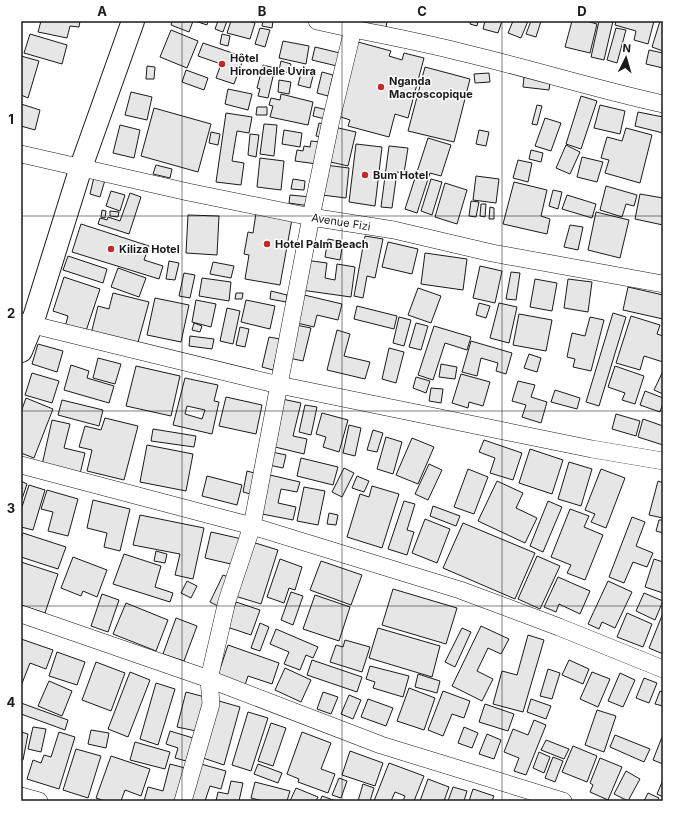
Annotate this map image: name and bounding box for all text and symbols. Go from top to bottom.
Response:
text: A [97,3,107,19]
text: B [258,3,267,19]
text: C [417,3,427,19]
text: D [577,3,587,19]
north arrow [606,38,646,78]
text: N [622,41,632,55]
place label: Hôtel Hirondelle Uvira [230,51,316,78]
marker: Hôtel Hirondelle Uvira [217,59,227,69]
place label: Nganda Macroscopique [389,74,473,101]
marker: Nganda Macroscopique [376,82,386,92]
text: 1 [8,111,14,127]
place label: Bum Hotel [373,168,428,182]
marker: Bum Hotel [360,170,370,180]
street label: Avenue Fizi [310,210,372,234]
place label: Hotel Palm Beach [275,237,369,251]
marker: Hotel Palm Beach [262,239,272,249]
place label: Kiliza Hotel [119,242,180,256]
marker: Kiliza Hotel [106,244,116,254]
text: 2 [7,305,15,321]
text: 3 [7,500,15,516]
text: 4 [7,694,16,710]

